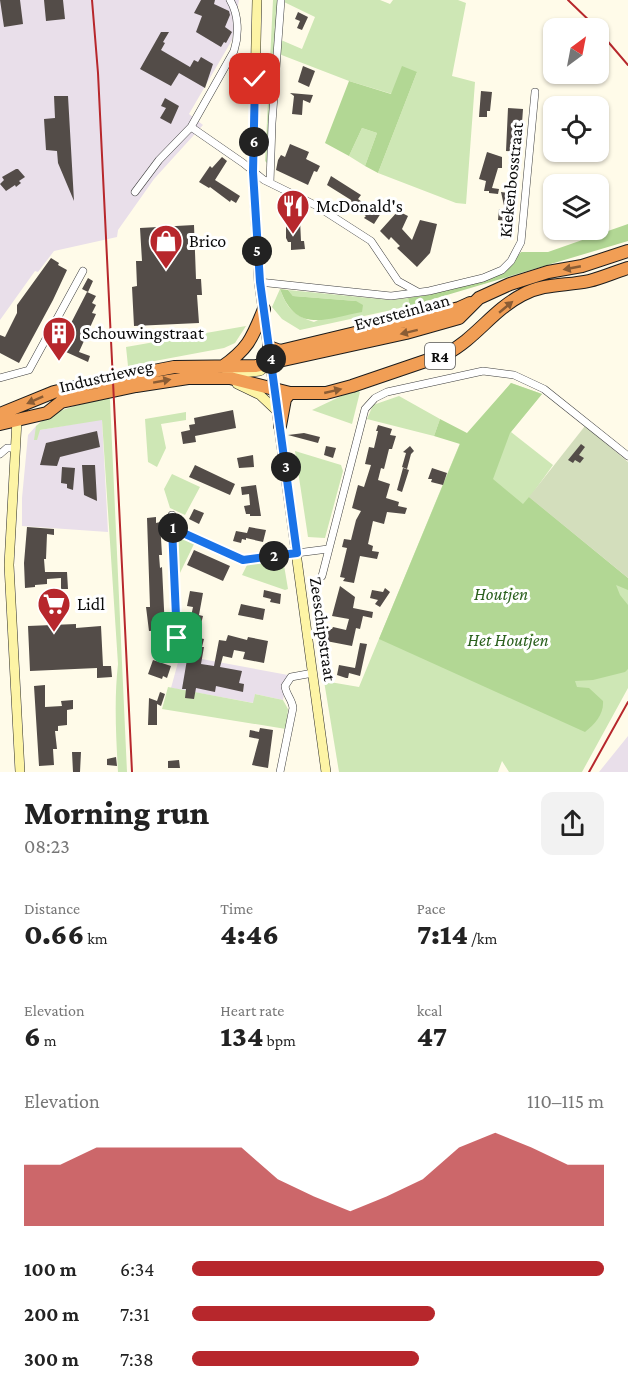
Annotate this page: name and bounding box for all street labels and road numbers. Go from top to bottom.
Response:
street label: Kiekenbosstraat [495,120,527,239]
street label: Eversteinlaan [352,290,452,334]
road number: R4 [425,343,455,369]
street label: Industrieweg [57,355,155,397]
street label: Zeeschipstraat [306,576,340,683]

